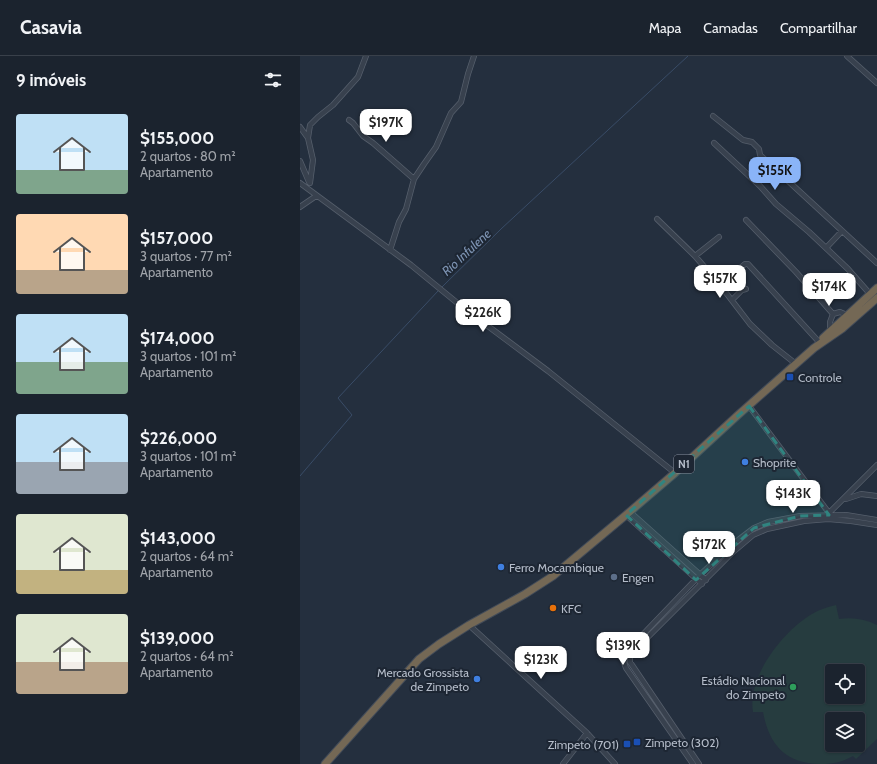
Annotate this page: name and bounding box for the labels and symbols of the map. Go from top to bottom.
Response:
pin: $197K [358,109,414,143]
pin: $155K [747,157,803,191]
water label: Rio Infulene [438,225,494,279]
pin: $157K [692,265,748,299]
pin: $174K [801,273,857,307]
pin: $226K [455,299,511,333]
place label: Controle [798,370,842,385]
marker: Controle [785,372,795,382]
road number: N1 [674,455,694,473]
place label: Shoprite [753,455,796,470]
marker: Shoprite [740,457,750,467]
pin: $143K [765,480,821,514]
pin: $172K [681,531,737,565]
place label: Ferro Mocambique [509,560,604,575]
marker: Ferro Mocambique [496,562,506,572]
place label: Engen [622,570,654,585]
marker: Engen [609,572,619,582]
place label: KFC [561,601,581,616]
marker: KFC [548,603,558,613]
pin: $139K [595,632,651,666]
pin: $123K [513,646,569,680]
place label: Mercado Grossista de Zimpeto [377,665,469,694]
place label: Estádio Nacional do Zimpeto [701,673,785,702]
marker: Mercado Grossista de Zimpeto [472,674,482,684]
marker: Estádio Nacional do Zimpeto [788,682,798,692]
place label: Zimpeto (302) [645,735,719,750]
place label: Zimpeto (701) [548,737,619,752]
marker: Zimpeto (302) [632,737,642,747]
marker: Zimpeto (701) [622,739,632,749]

